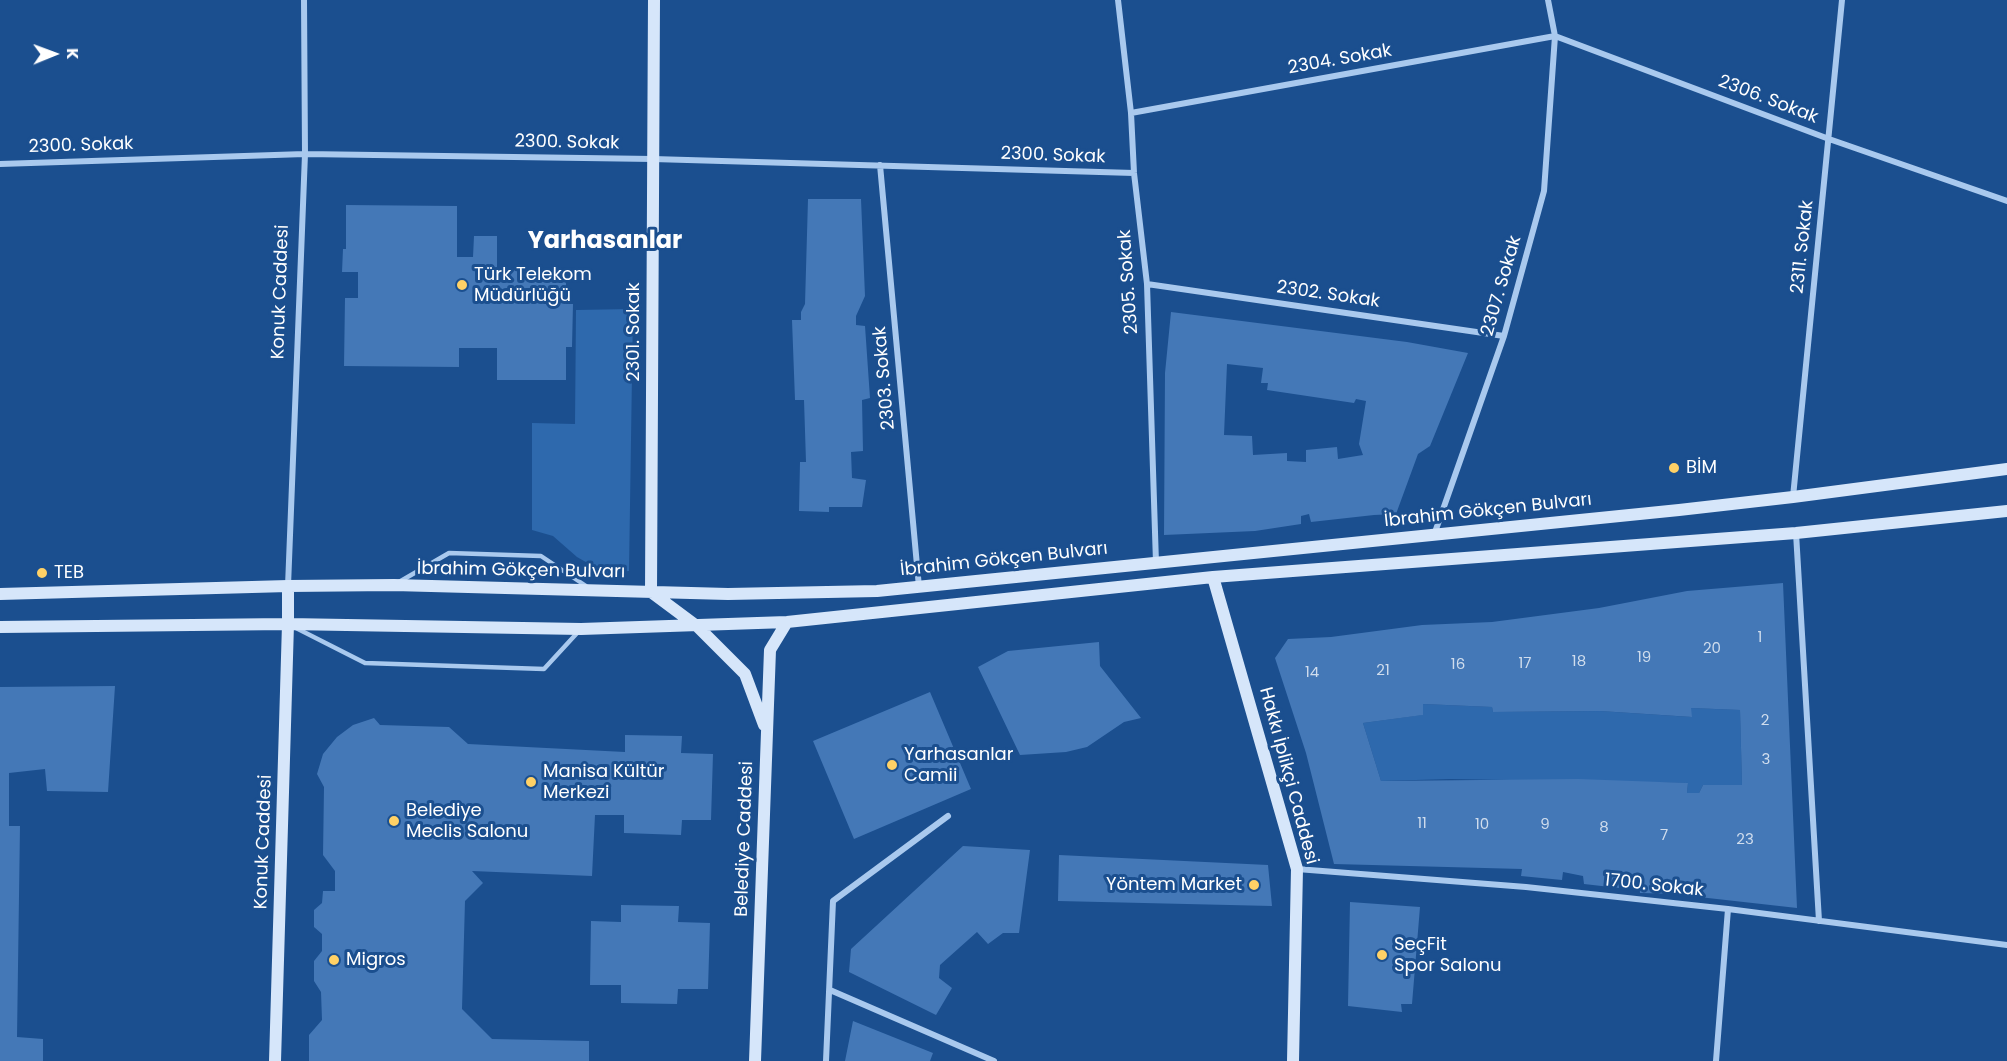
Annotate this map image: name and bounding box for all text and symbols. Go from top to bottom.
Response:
north arrow [24,24,84,84]
street label: 2304. Sokak [1286,40,1394,80]
text: K [61,48,84,59]
street label: 2306. Sokak [1715,71,1821,129]
street label: 2300. Sokak [514,131,620,155]
street label: 2300. Sokak [28,133,134,159]
street label: 2300. Sokak [1000,143,1106,169]
street label: 2311. Sokak [1787,199,1819,295]
street label: Konuk Caddesi [268,224,294,360]
district label: Yarhasanlar [528,228,682,256]
street label: 2305. Sokak [1115,229,1143,335]
street label: 2307. Sokak [1477,233,1527,339]
place label: Türk Telekom Müdürlüğü [474,264,592,306]
street label: 2302. Sokak [1275,277,1381,313]
marker: Türk Telekom Müdürlüğü [455,278,469,292]
street label: 2301. Sokak [623,282,645,382]
street label: 2303. Sokak [870,325,900,431]
place label: BİM [1686,457,1717,479]
marker: BİM [1667,461,1681,475]
street label: İbrahim Gökçen Bulvarı [1383,489,1593,533]
street label: İbrahim Gökçen Bulvarı [899,538,1109,582]
street label: İbrahim Gökçen Bulvarı [417,558,625,584]
place label: TEB [54,562,84,584]
marker: TEB [35,566,49,580]
house number: 1 [1758,629,1762,647]
house number: 20 [1703,640,1721,658]
house number: 19 [1637,649,1651,667]
house number: 18 [1572,653,1586,671]
house number: 17 [1519,655,1531,673]
house number: 16 [1451,656,1465,674]
house number: 21 [1376,662,1390,680]
house number: 14 [1305,664,1319,682]
street label: Hakkı İplikçi Caddesi [1254,685,1322,867]
house number: 2 [1761,712,1769,730]
place label: Yarhasanlar Camii [904,744,1013,786]
house number: 3 [1762,751,1770,769]
marker: Yarhasanlar Camii [885,758,899,772]
place label: Manisa Kültür Merkezi [543,761,664,804]
street label: Belediye Caddesi [731,761,759,917]
street label: Konuk Caddesi [251,774,277,910]
marker: Manisa Kültür Merkezi [524,775,538,789]
place label: Belediye Meclis Salonu [406,800,528,842]
marker: Belediye Meclis Salonu [387,814,401,828]
house number: 11 [1417,815,1427,833]
house number: 10 [1475,816,1489,834]
house number: 9 [1540,816,1550,834]
house number: 8 [1599,819,1609,837]
house number: 7 [1660,827,1668,845]
house number: 23 [1736,831,1754,849]
street label: 1700. Sokak [1603,870,1705,902]
place label: Yöntem Market [1106,874,1242,896]
marker: Yöntem Market [1247,878,1261,892]
place label: SeçFit Spor Salonu [1394,934,1501,976]
marker: SeçFit Spor Salonu [1375,948,1389,962]
place label: Migros [346,949,406,971]
marker: Migros [327,953,341,967]

